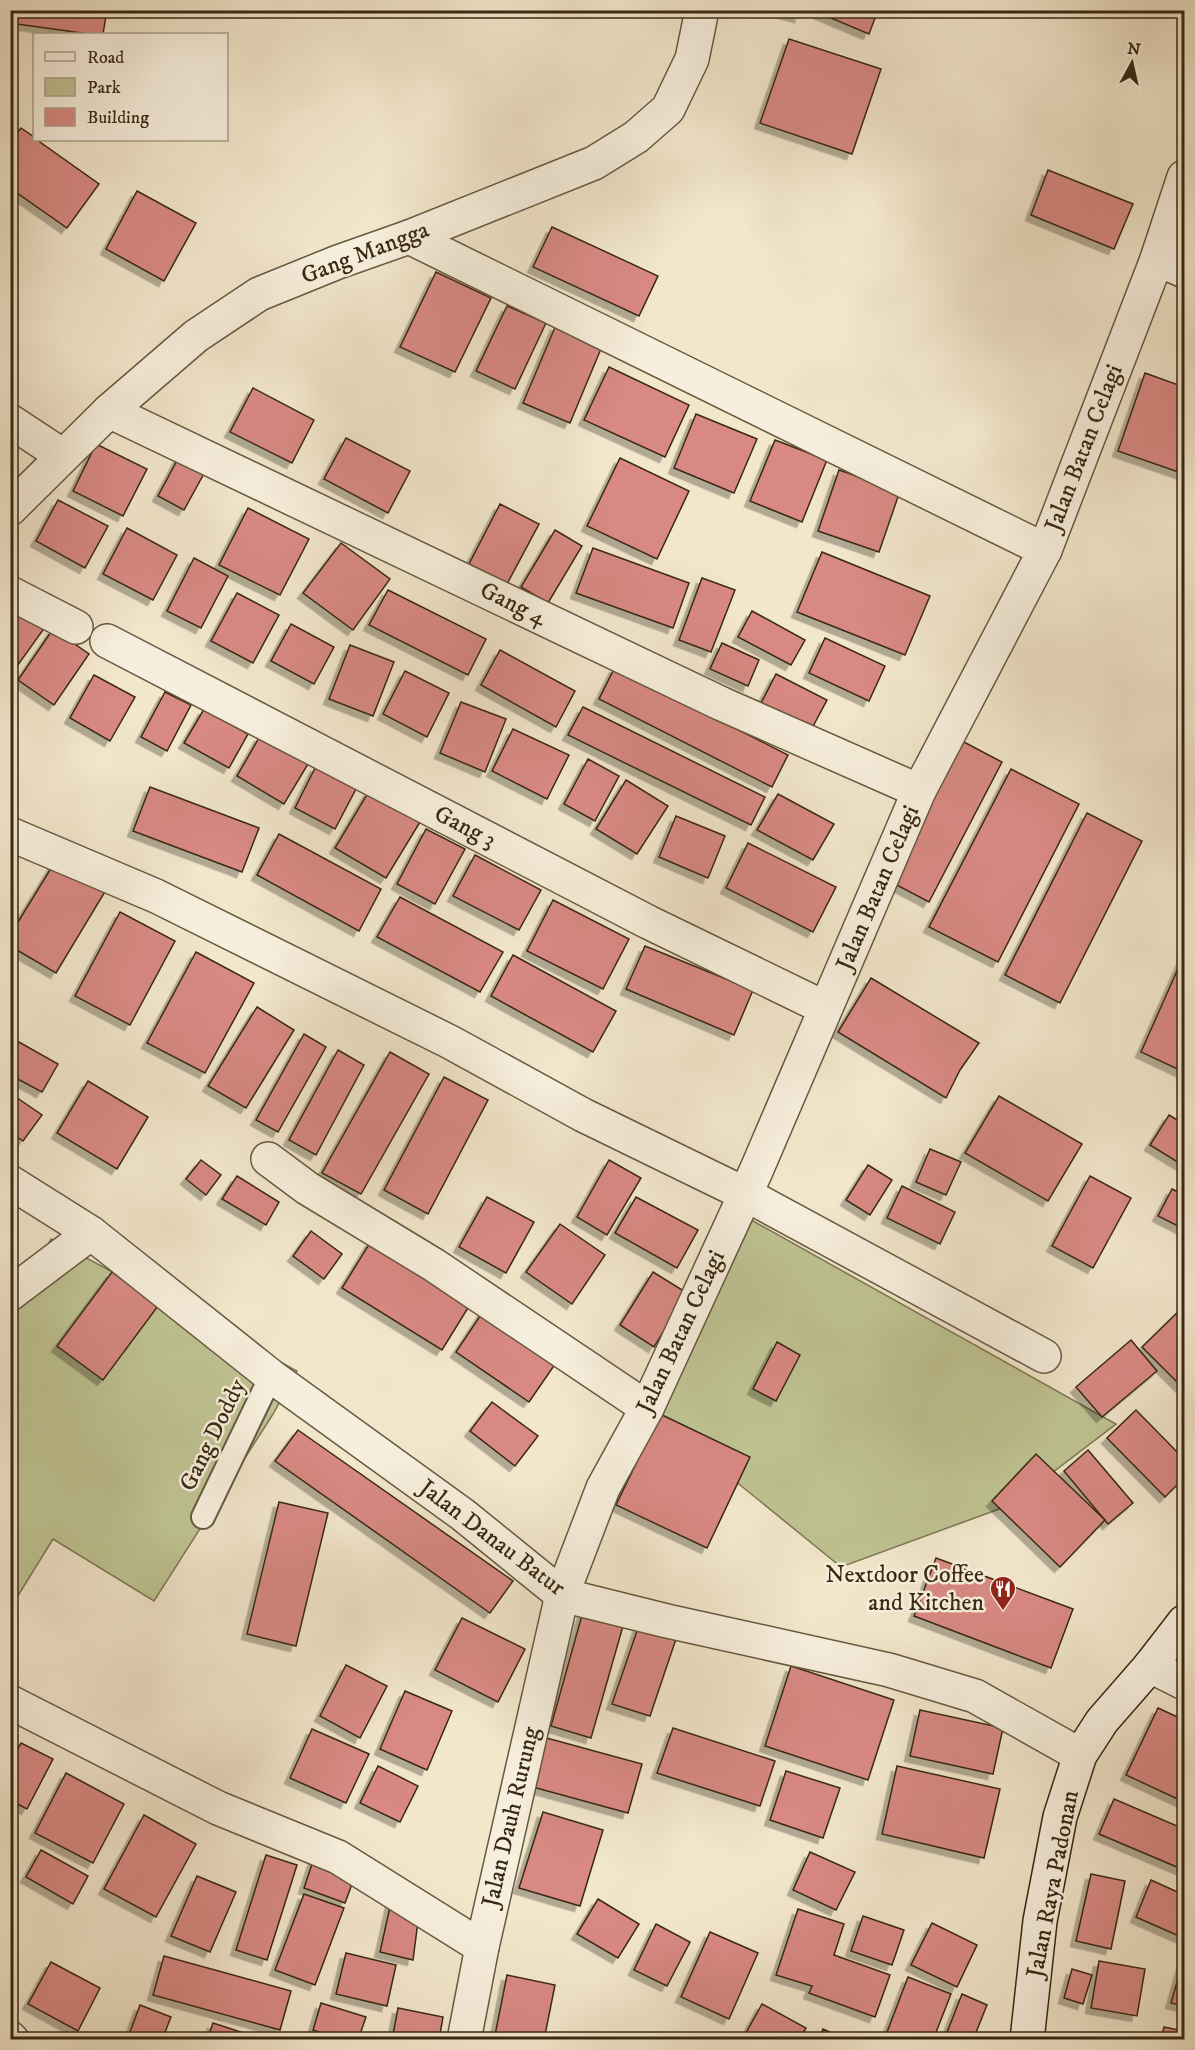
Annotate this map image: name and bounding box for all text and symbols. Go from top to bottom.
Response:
legend [33,33,228,141]
north arrow [1102,33,1162,93]
text: N [1126,38,1142,60]
text: Road [87,47,124,69]
text: Park [87,77,121,99]
text: Building [87,107,149,129]
street label: Gang Mangga [297,215,434,291]
street label: Jalan Batan Celagi [1038,360,1130,538]
street label: Gang 4 [475,575,552,633]
street label: Gang 3 [429,799,501,855]
street label: Jalan Batan Celagi [829,801,926,977]
street label: Jalan Batan Celagi [629,1246,732,1420]
street label: Gang Doddy [173,1373,253,1496]
street label: Jalan Danau Batur [411,1472,571,1603]
place label: Nextdoor Coffee and Kitchen [825,1560,984,1618]
restaurant icon: Nextdoor Coffee and Kitchen [988,1574,1018,1612]
street label: Jalan Dauh Rurung [475,1724,546,1912]
street label: Jalan Raya Padonan [1020,1787,1086,1982]

